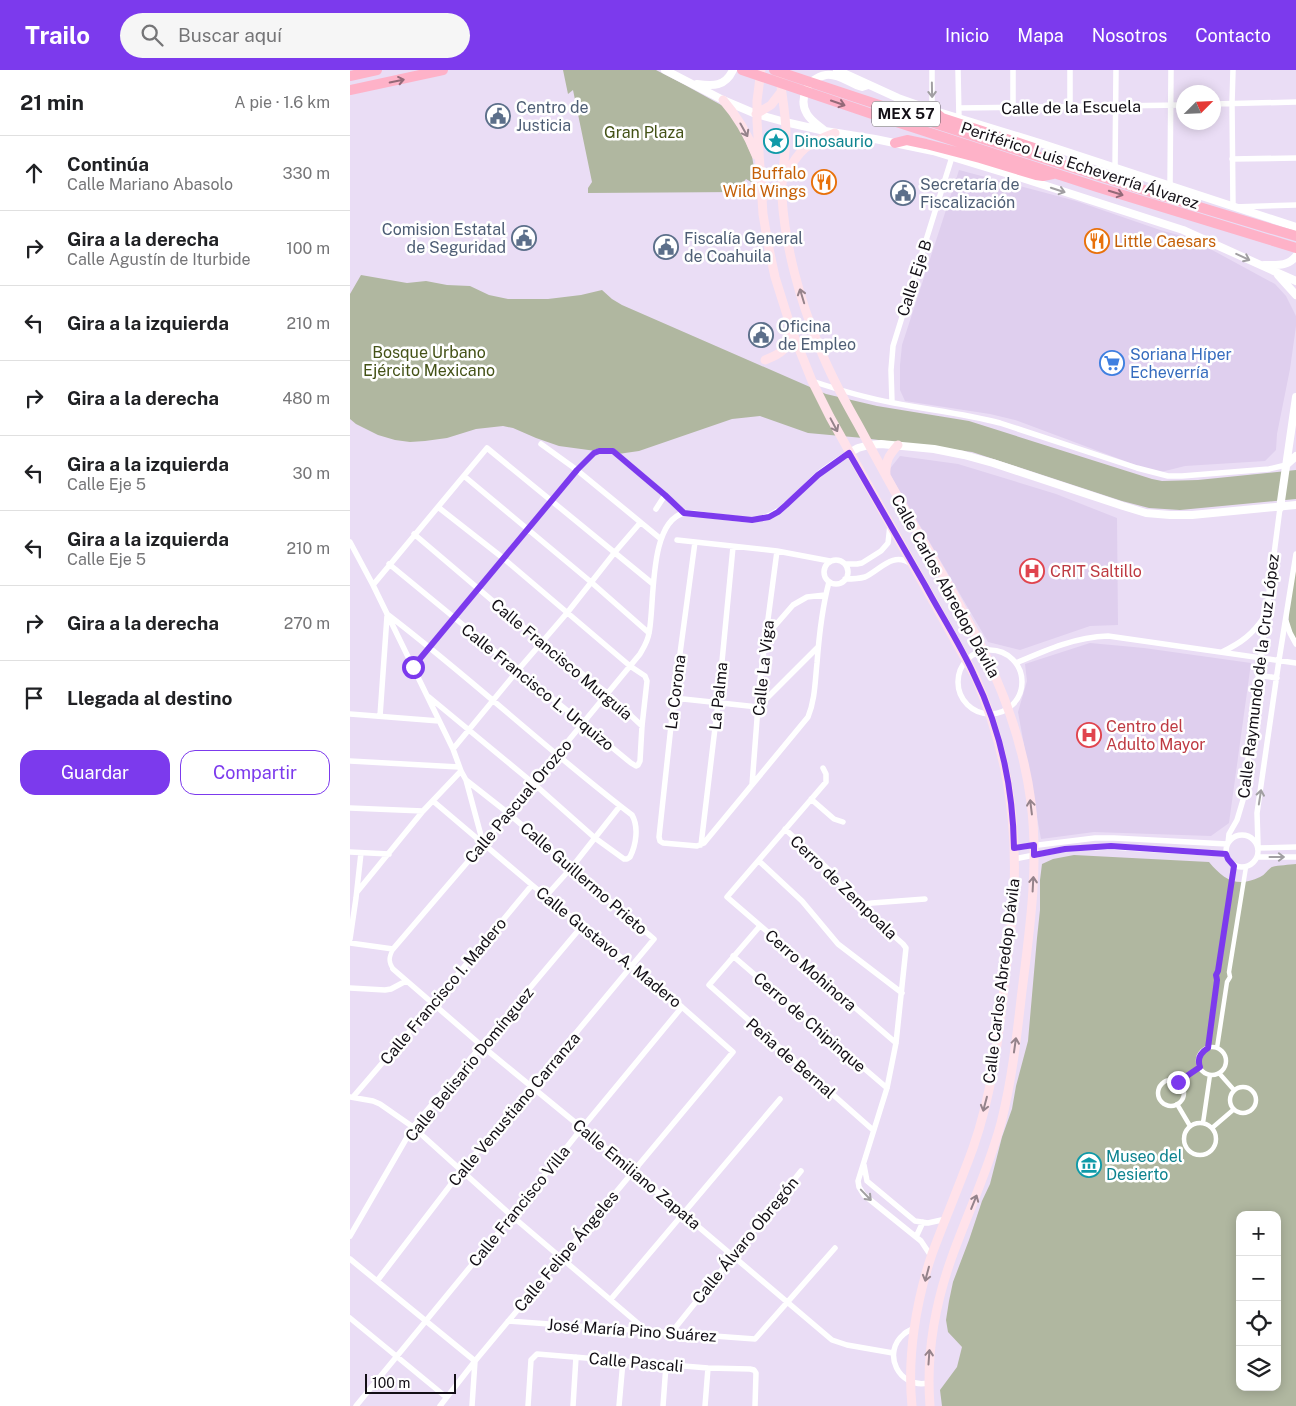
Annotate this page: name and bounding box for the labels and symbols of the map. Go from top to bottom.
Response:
one-way arrow [388,75,404,85]
one-way arrow [927,82,937,98]
north arrow [1176,85,1221,130]
street label: Calle de la Escuela [1001,97,1141,118]
place label: Centro de Justicia [516,98,589,135]
one-way arrow [829,99,845,108]
road number: MEX 57 [872,102,940,126]
public building icon: Centro de Justicia [485,103,511,129]
street label: Periférico Luis Echeverría Álvarez [959,117,1202,213]
one-way arrow [740,122,749,137]
park label: Gran Plaza [604,123,684,142]
place icon: Dinosaurio [763,128,789,154]
place label: Dinosaurio [794,132,873,151]
place label: Buffalo Wild Wings [723,164,806,201]
restaurant icon: Buffalo Wild Wings [811,169,837,195]
place label: Secretaría de Fiscalización [920,175,1019,212]
public building icon: Secretaría de Fiscalización [890,180,916,206]
one-way arrow [1049,185,1065,195]
one-way arrow [1108,188,1124,198]
place label: Comision Estatal de Seguridad [382,220,506,257]
public building icon: Comision Estatal de Seguridad [511,225,537,251]
restaurant icon: Little Caesars [1084,228,1110,254]
place label: Fiscalía General de Coahuila [684,229,803,266]
place label: Little Caesars [1114,232,1216,251]
public building icon: Fiscalía General de Coahuila [653,234,679,260]
street label: Calle Eje B [893,237,936,319]
one-way arrow [1235,253,1250,262]
one-way arrow [796,289,806,305]
place label: Oficina de Empleo [778,317,856,354]
public building icon: Oficina de Empleo [748,322,774,348]
park label: Bosque Urbano Ejército Mexicano [363,343,495,380]
place label: Soriana Híper Echeverría [1130,345,1232,382]
supermarket icon: Soriana Híper Echeverría [1099,350,1125,376]
one-way arrow [830,417,839,432]
street label: Calle Carlos Abredop Dávila [887,491,1004,681]
street label: Calle Raymundo de la Cruz López [1234,552,1283,799]
hospital icon: CRIT Saltillo [1019,558,1045,584]
place label: CRIT Saltillo [1050,562,1142,581]
street label: Calle Francisco Murguía [487,595,636,724]
street label: Calle La Viga [749,619,778,717]
street label: Calle Francisco L. Urquizo [458,620,618,755]
street label: La Corona [661,654,689,730]
route start [402,656,425,679]
street label: La Palma [705,661,732,731]
place label: Centro del Adulto Mayor [1106,717,1206,754]
hospital icon: Centro del Adulto Mayor [1076,722,1102,748]
street label: Calle Pascual Orozco [461,735,576,867]
one-way arrow [1255,789,1265,805]
one-way arrow [1026,799,1036,815]
street label: Calle Guillermo Prieto [516,818,651,939]
street label: Cerro de Zempoala [786,831,901,943]
one-way arrow [1268,852,1285,862]
one-way arrow [1029,876,1038,892]
street label: Calle Carlos Abredop Dávila [979,877,1024,1085]
street label: Calle Gustavo A. Madero [532,883,685,1012]
street label: Calle Francisco I. Madero [376,914,510,1069]
street label: Cerro Mohinora [761,926,860,1015]
street label: Cerro de Chipinque [750,968,870,1076]
street label: Calle Belisario Domínguez [401,983,538,1145]
street label: Peña de Bernal [742,1014,839,1102]
street label: Calle Venustiano Carranza [445,1029,584,1190]
one-way arrow [1010,1038,1020,1054]
route end [1167,1071,1190,1094]
one-way arrow [980,1096,990,1112]
street label: Calle Emiliano Zapata [569,1115,704,1233]
street label: Calle Francisco Villa [465,1142,574,1271]
place label: Museo del Desierto [1106,1147,1183,1184]
museum icon: Museo del Desierto [1076,1152,1102,1178]
street label: Calle Álvaro Obregón [688,1173,802,1307]
street label: Calle Felipe Ángeles [509,1186,623,1316]
one-way arrow [860,1189,872,1202]
one-way arrow [970,1195,979,1210]
one-way arrow [921,1266,931,1282]
street label: José María Pino Suárez [547,1315,718,1346]
street label: Calle Pascali [588,1349,684,1376]
one-way arrow [925,1350,934,1366]
scale bar [365,1371,456,1394]

